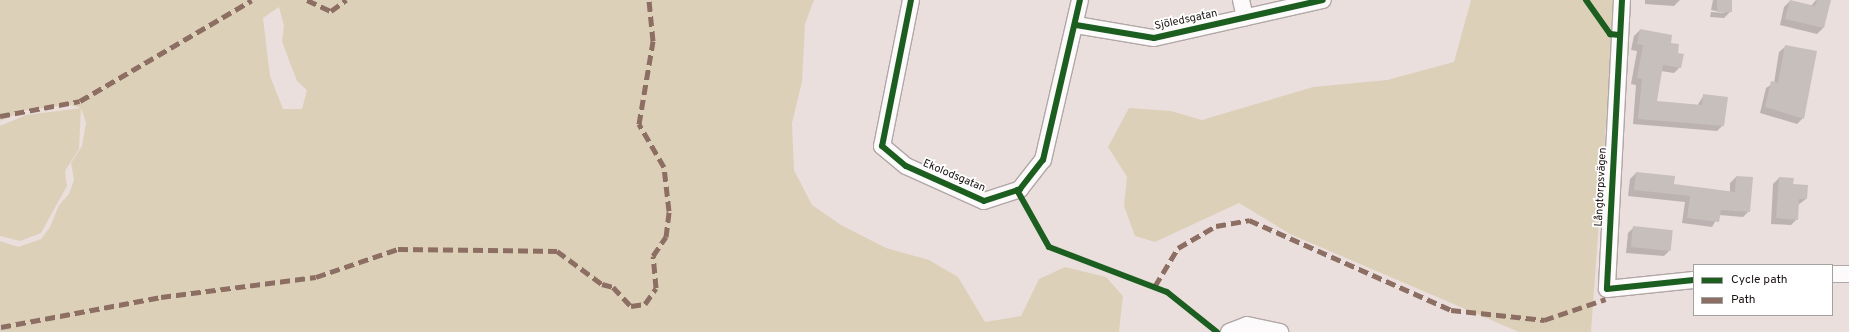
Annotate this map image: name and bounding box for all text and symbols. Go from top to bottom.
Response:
street label: Sjöledsgatan [1153,7,1219,33]
street label: Långtorpsvägen [1592,147,1610,227]
street label: Ekolodsgatan [921,157,987,195]
legend [1693,264,1833,316]
text: Cycle path [1731,272,1788,288]
text: Path [1731,292,1756,308]

